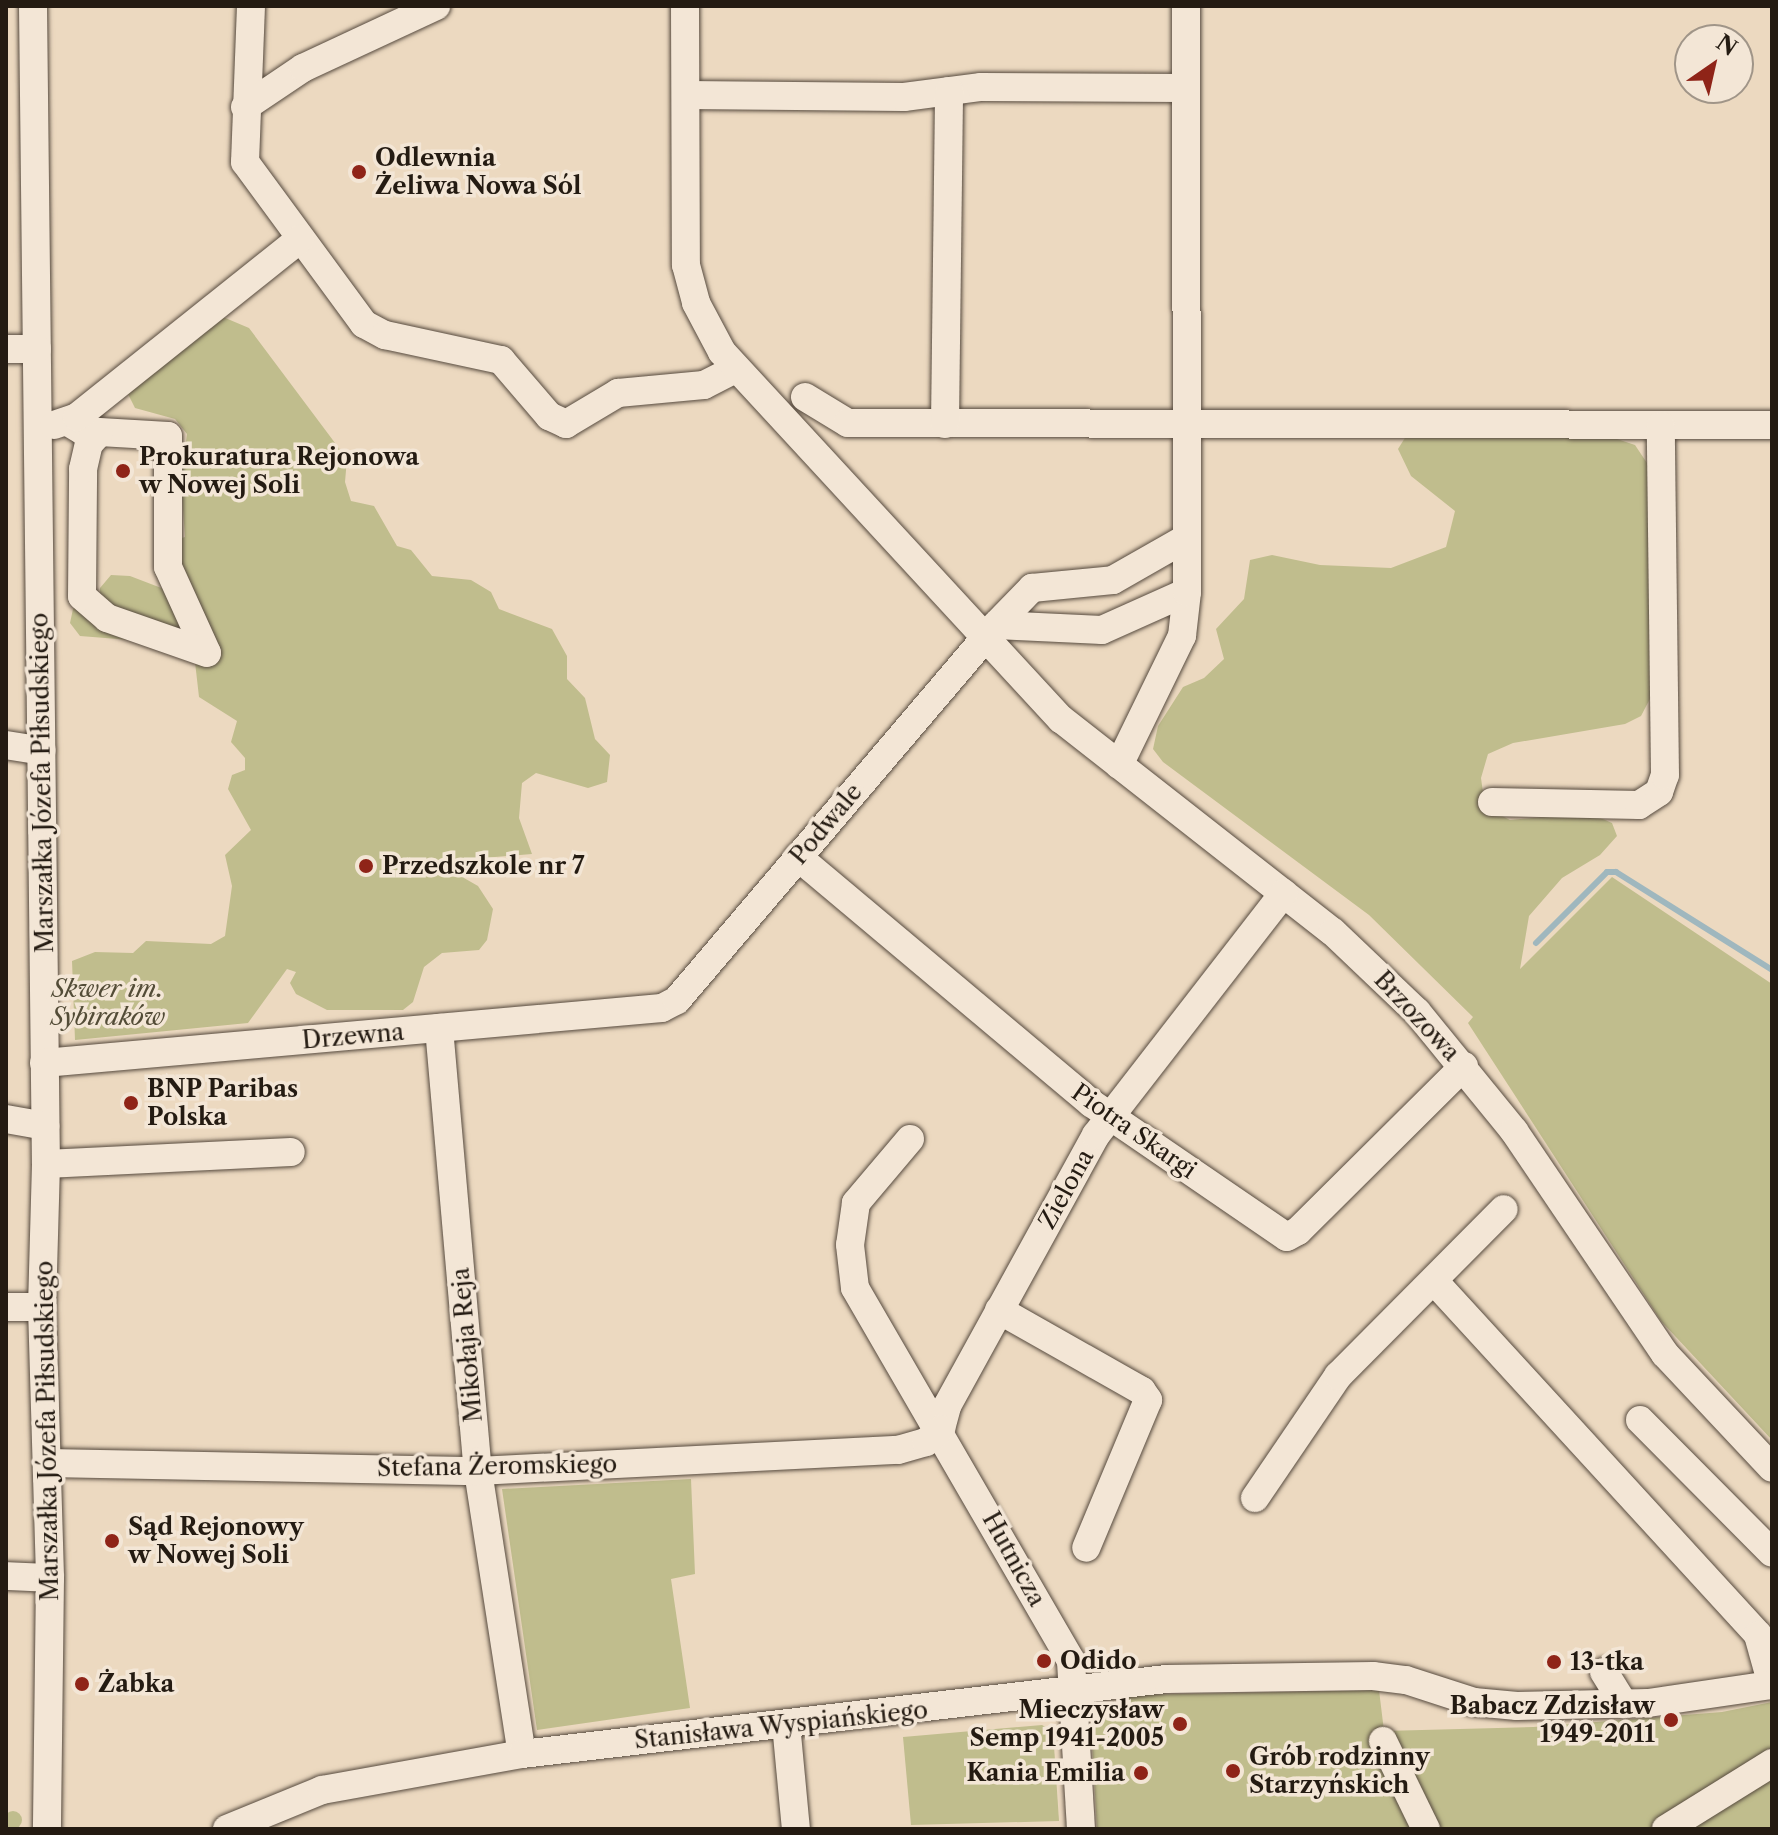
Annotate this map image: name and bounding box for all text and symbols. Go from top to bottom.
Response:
north arrow [1674,24,1754,104]
text: N [1711,29,1742,62]
place label: Odlewnia Żeliwa Nowa Sól [375,144,582,200]
marker: Odlewnia Żeliwa Nowa Sól [350,163,368,181]
place label: Prokuratura Rejonowa w Nowej Soli [139,443,419,499]
marker: Prokuratura Rejonowa w Nowej Soli [114,462,132,480]
street label: Marszałka Józefa Piłsudskiego [25,612,59,954]
street label: Podwale [784,778,868,870]
place label: Przedszkole nr 7 [382,852,585,880]
marker: Przedszkole nr 7 [357,857,375,875]
street label: Brzozowa [1368,965,1466,1067]
park label: Skwer im. Sybiraków [51,975,165,1031]
street label: Drzewna [301,1017,405,1055]
place label: BNP Paribas Polska [147,1075,299,1131]
street label: Piotra Skargi [1066,1077,1202,1185]
marker: BNP Paribas Polska [122,1094,140,1112]
street label: Zielona [1032,1144,1100,1234]
street label: Marszałka Józefa Piłsudskiego [30,1260,64,1602]
street label: Mikołaja Reja [446,1266,488,1424]
street label: Stefana Żeromskiego [377,1450,617,1482]
street label: Hutnicza [976,1507,1052,1611]
place label: Sąd Rejonowy w Nowej Soli [128,1513,304,1569]
marker: Sąd Rejonowy w Nowej Soli [103,1532,121,1550]
place label: Odido [1060,1647,1136,1675]
place label: 13-tka [1570,1648,1644,1676]
marker: Odido [1035,1652,1053,1670]
marker: 13-tka [1545,1653,1563,1671]
place label: Żabka [98,1670,174,1698]
marker: Żabka [73,1675,91,1693]
place label: Babacz Zdzisław 1949-2011 [1450,1692,1655,1748]
street label: Stanisława Wyspiańskiego [632,1695,930,1755]
place label: Mieczysław Semp 1941-2005 [970,1696,1164,1752]
marker: Babacz Zdzisław 1949-2011 [1662,1711,1680,1729]
marker: Mieczysław Semp 1941-2005 [1171,1715,1189,1733]
place label: Grób rodzinny Starzyńskich [1249,1743,1430,1799]
place label: Kania Emilia [966,1759,1125,1787]
marker: Grób rodzinny Starzyńskich [1224,1762,1242,1780]
marker: Kania Emilia [1132,1764,1150,1782]

